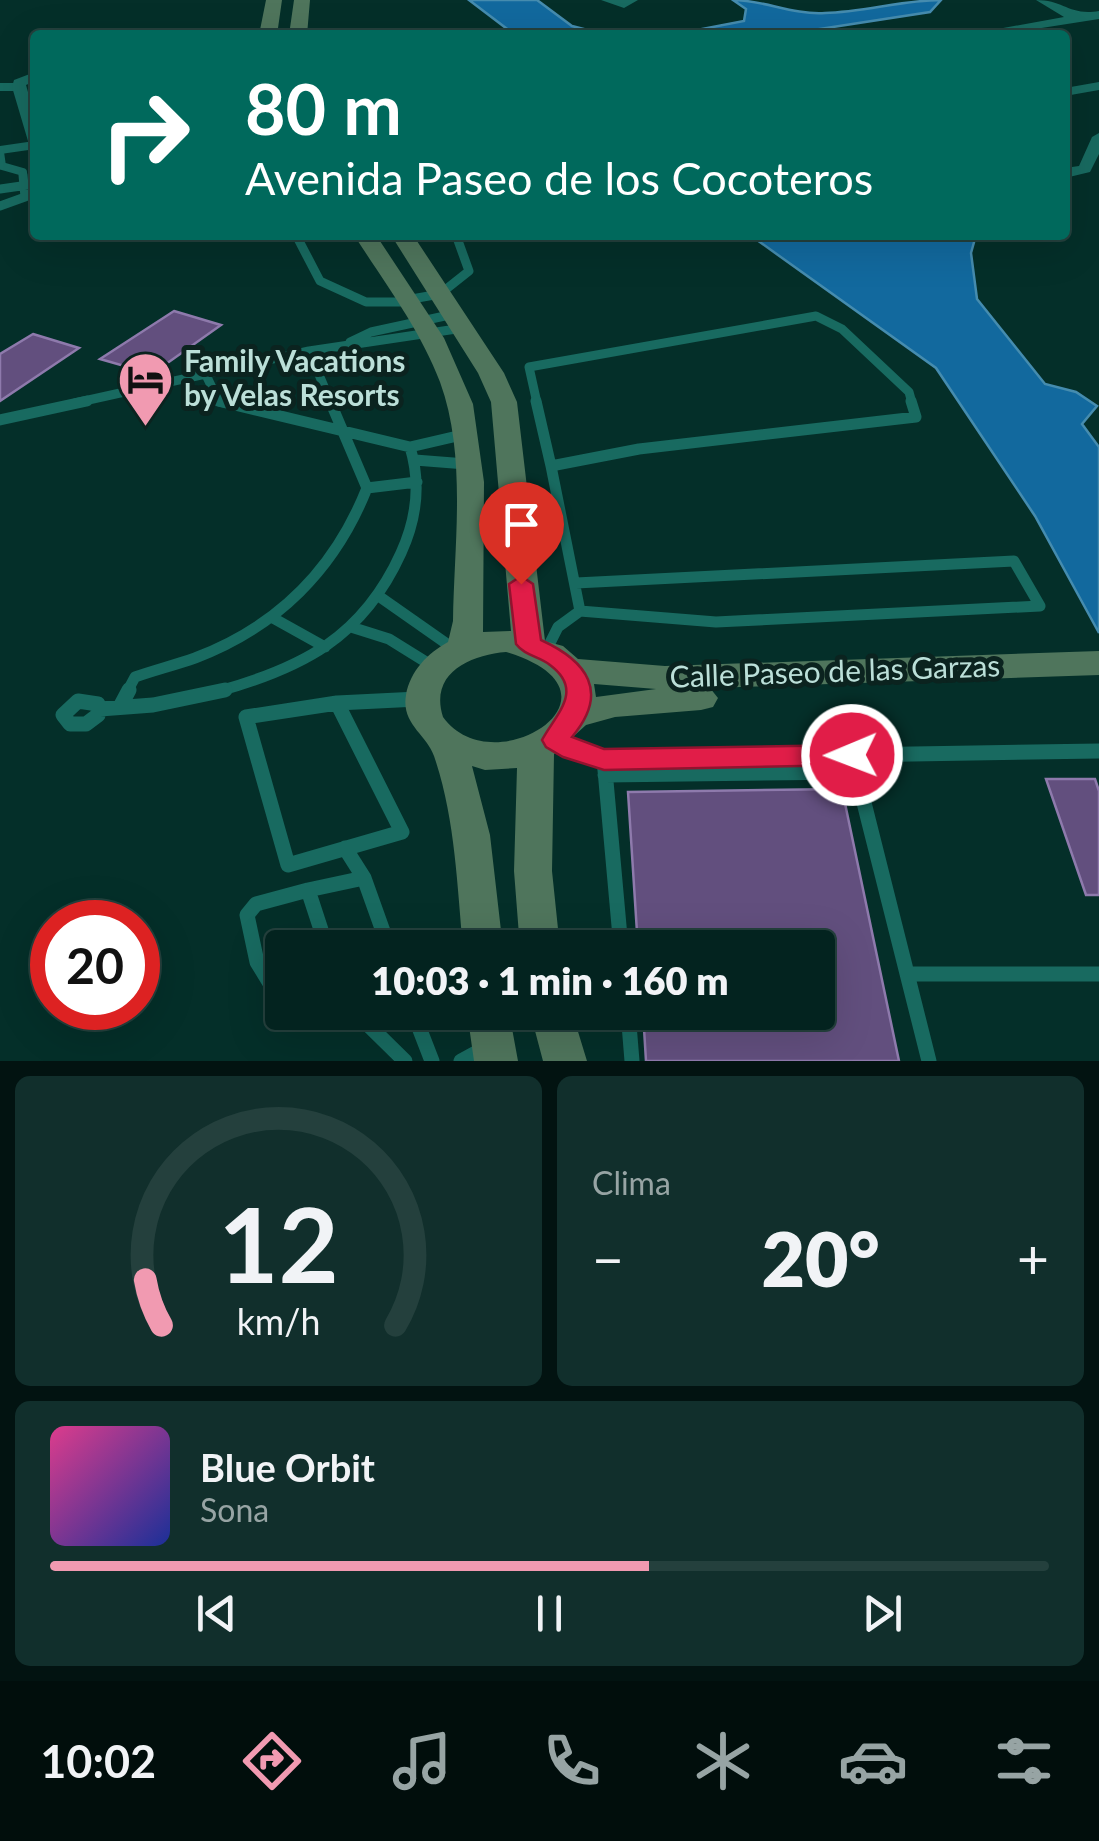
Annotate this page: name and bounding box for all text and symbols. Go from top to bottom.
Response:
text: 80 m [245,66,402,150]
icon: right [80,70,210,200]
text: Avenida Paseo de los Cocoteros [245,151,873,205]
place label: Family Vacations by Velas Resorts [184,342,406,412]
hotel icon: Family Vacations by Velas Resorts [115,349,175,428]
pin [479,482,564,585]
icon: arrive [494,497,549,552]
street label: Calle Paseo de las Garzas [669,646,1001,694]
position arrow [800,703,904,807]
speed limit sign: 20 [30,900,160,1030]
text: 10:03 · 1 min · 160 m [371,957,729,1003]
text: Clima [592,1163,671,1202]
text: 12 [218,1180,339,1305]
text: 20° [761,1213,880,1303]
text: − [592,1225,624,1291]
text: + [1017,1225,1049,1291]
text: km/h [237,1300,320,1343]
text: Blue Orbit [200,1444,375,1490]
text: Sona [200,1490,269,1529]
icon: previous [189,1586,244,1641]
icon: pause [522,1586,577,1641]
icon: next [855,1586,910,1641]
icon: directions [237,1726,307,1796]
icon: music [387,1726,457,1796]
icon: phone [537,1726,607,1796]
icon: climate [688,1726,758,1796]
icon: car [838,1726,908,1796]
icon: filters [989,1726,1059,1796]
text: 10:02 [40,1734,156,1788]

